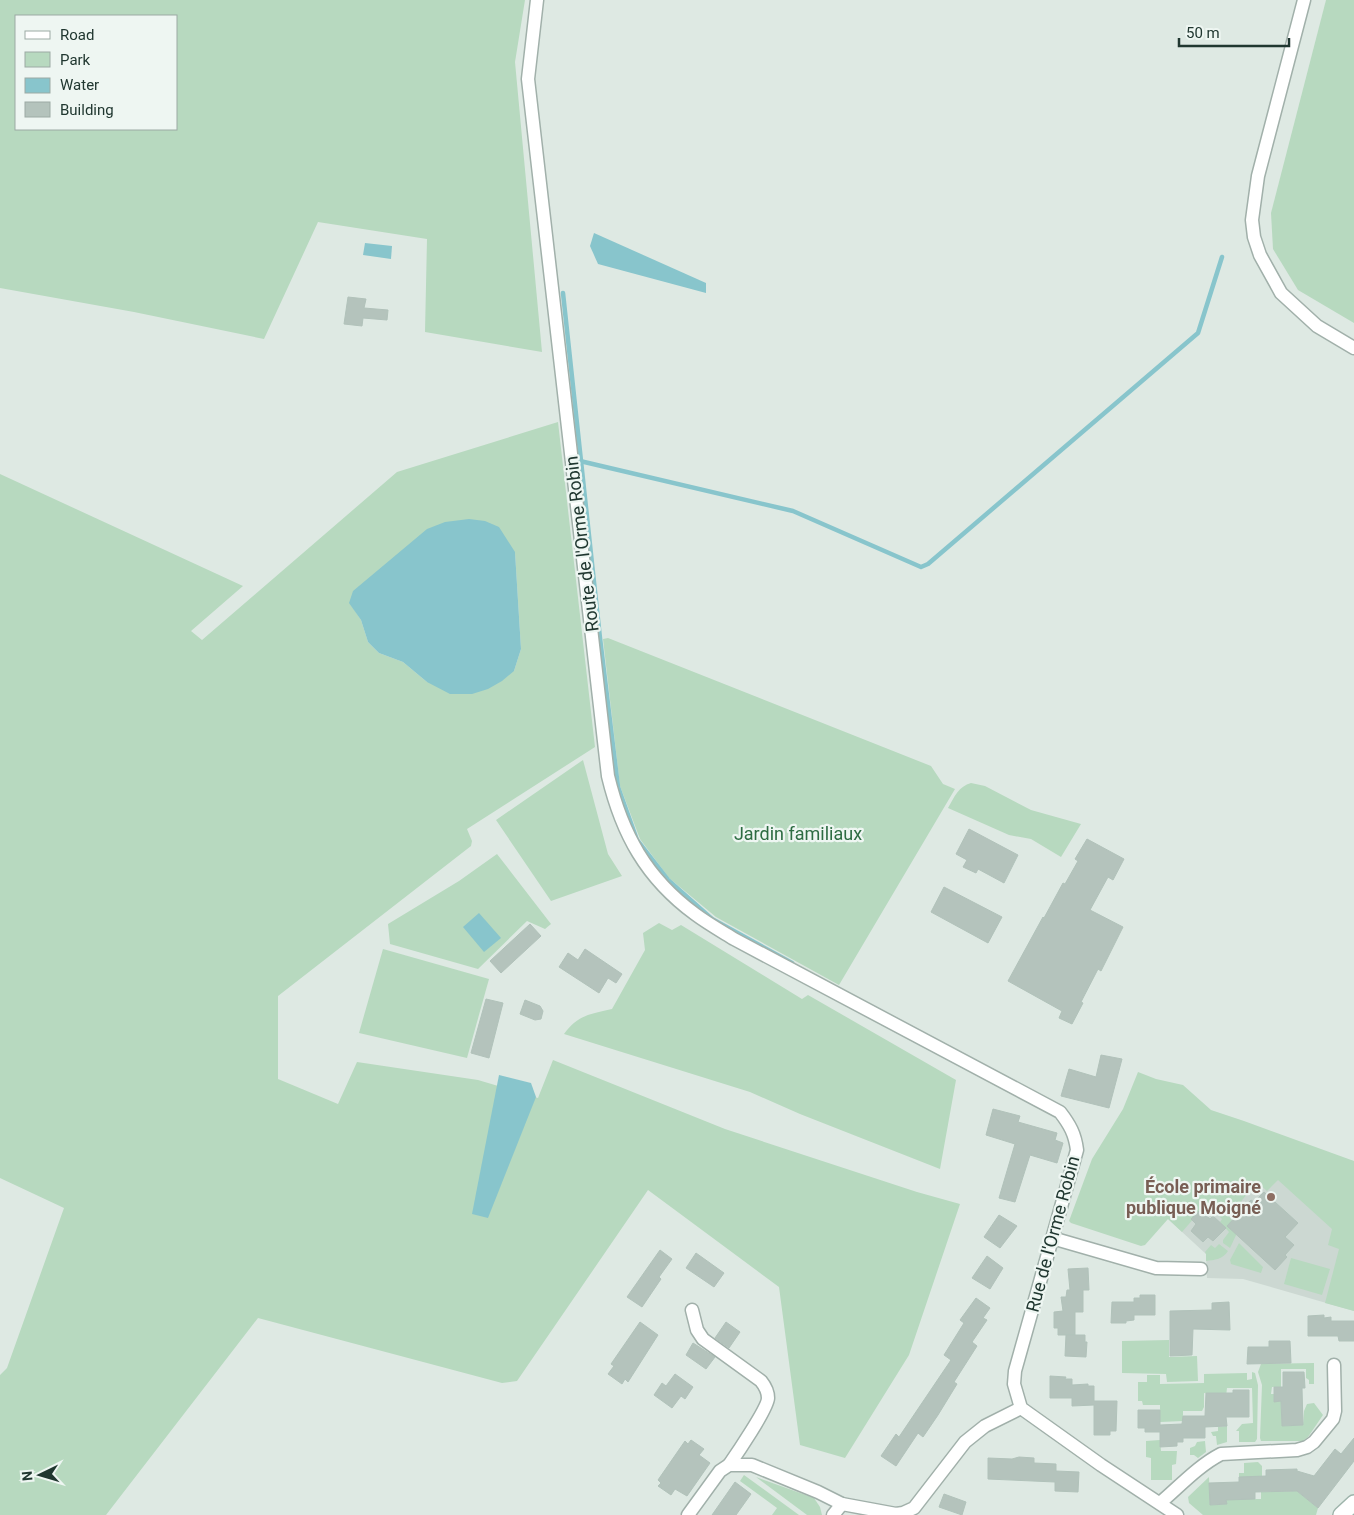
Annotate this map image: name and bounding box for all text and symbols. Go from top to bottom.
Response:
legend [15,15,178,130]
scale bar [1179,15,1289,47]
text: 50 m [1186,24,1220,42]
text: Road [60,26,94,44]
text: Park [60,51,91,69]
text: Water [60,76,99,94]
text: Building [60,101,114,119]
street label: Route de l'Orme Robin [560,455,603,633]
park label: Jardin familiaux [734,823,862,844]
street label: Rue de l'Orme Robin [1022,1154,1083,1314]
place label: École primaire publique Moigné [1126,1176,1261,1218]
marker: École primaire publique Moigné [1265,1191,1277,1203]
north arrow [15,1450,65,1500]
text: N [19,1471,35,1482]

